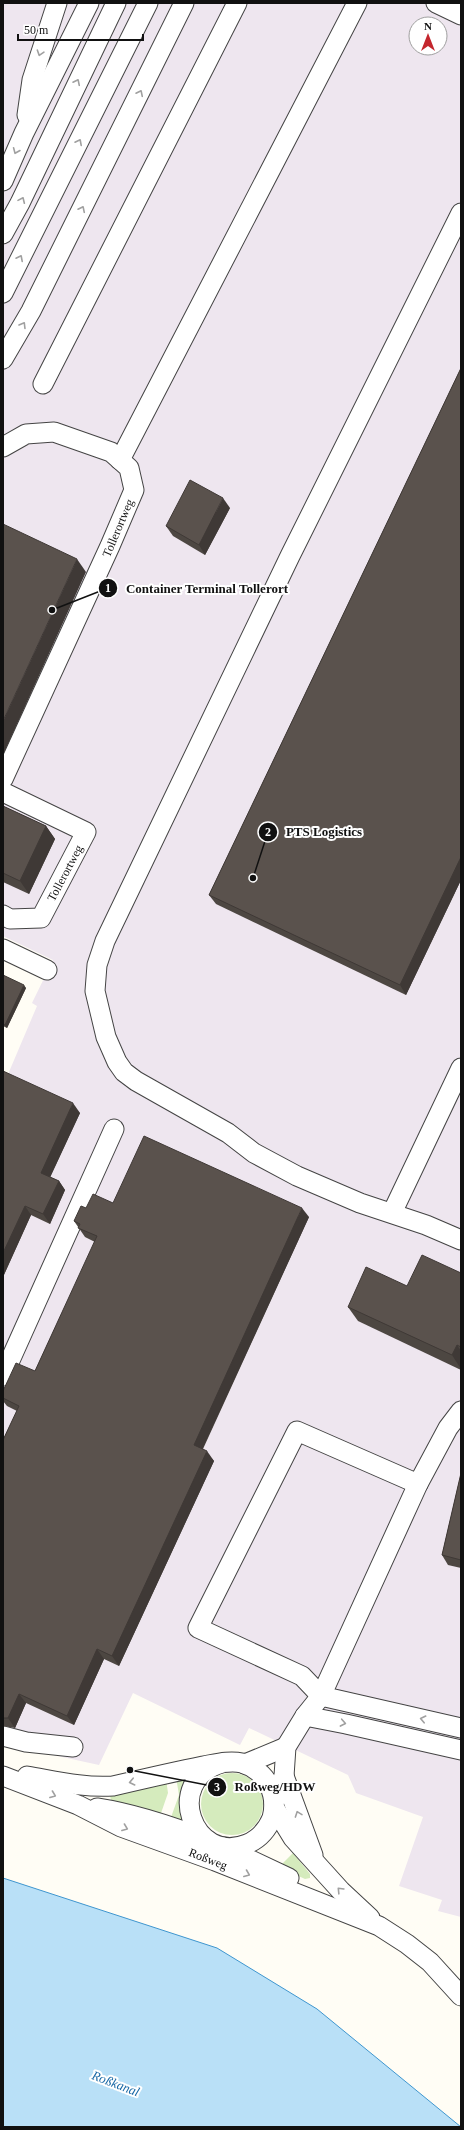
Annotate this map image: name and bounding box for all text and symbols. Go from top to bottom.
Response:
scale bar [18,16,143,42]
north arrow [408,16,448,56]
text: N [424,20,432,32]
text: 50 m [24,23,49,37]
one-way arrow [37,50,45,57]
one-way arrow [72,79,80,86]
one-way arrow [135,90,143,97]
one-way arrow [74,138,81,146]
one-way arrow [13,147,21,154]
one-way arrow [17,196,25,203]
one-way arrow [77,206,85,213]
one-way arrow [16,255,23,262]
one-way arrow [18,322,26,329]
street label: Tollerortweg [99,497,137,559]
callout: Container Terminal Tollerort [98,576,296,601]
text: 1 [105,581,111,595]
text: Container Terminal Tollerort [126,581,289,596]
callout: PTS Logistics [258,819,370,844]
text: PTS Logistics [286,824,362,839]
text: 2 [265,825,271,839]
street label: Tollerortweg [44,842,86,904]
one-way arrow [420,1715,426,1723]
one-way arrow [340,1718,346,1727]
callout: Roßweg/HDW [207,1774,324,1799]
one-way arrow [129,1777,135,1785]
text: Roßweg/HDW [235,1779,315,1794]
text: 3 [214,1780,220,1794]
one-way arrow [49,1790,56,1798]
one-way arrow [295,1811,303,1818]
one-way arrow [122,1823,129,1831]
street label: Roßweg [187,1845,229,1873]
one-way arrow [244,1869,251,1877]
one-way arrow [337,1887,345,1895]
water label: Roßkanal [89,2067,142,2100]

